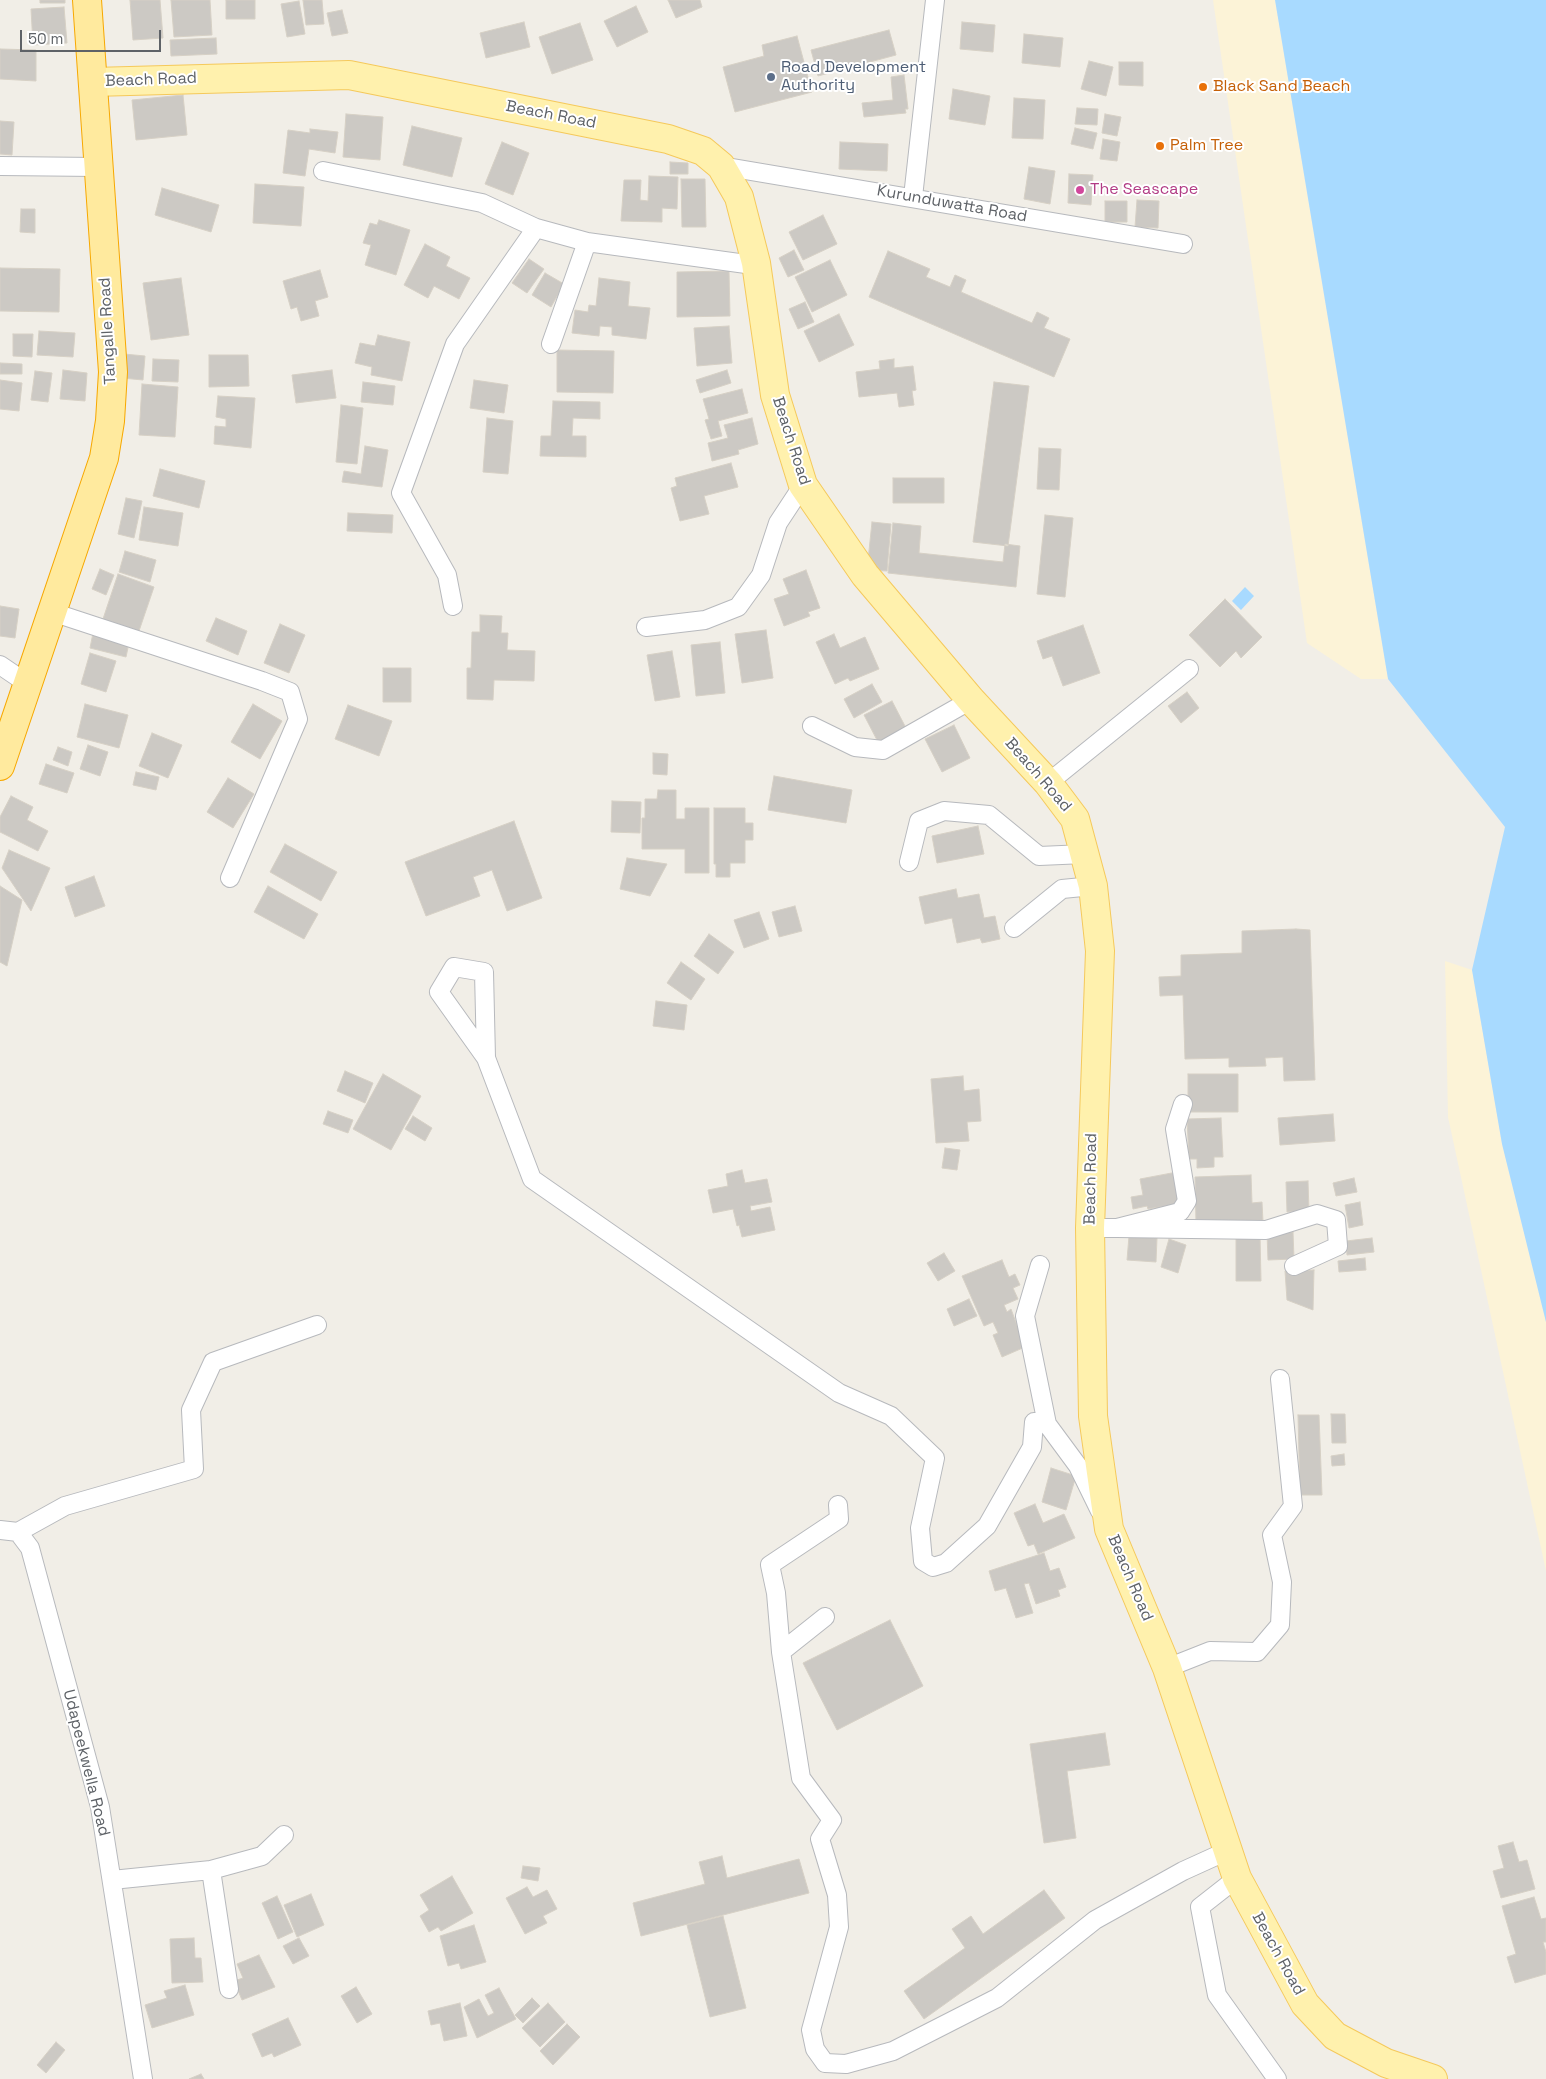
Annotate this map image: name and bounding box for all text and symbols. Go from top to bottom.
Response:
scale bar [22,20,164,52]
text: 50 m [28,29,63,48]
place label: Road Development Authority [781,58,926,96]
street label: Beach Road [105,69,197,91]
marker: Road Development Authority [765,71,777,83]
place label: Black Sand Beach [1213,77,1350,97]
marker: Black Sand Beach [1197,81,1209,93]
street label: Beach Road [504,97,598,133]
place label: Palm Tree [1170,136,1243,156]
marker: Palm Tree [1154,140,1166,152]
place label: The Seascape [1090,180,1198,200]
street label: Kurunduwatta Road [875,181,1029,227]
marker: The Seascape [1074,184,1086,196]
street label: Tangalle Road [96,277,120,385]
street label: Beach Road [768,394,814,488]
street label: Beach Road [1001,734,1075,816]
street label: Beach Road [1081,1133,1101,1225]
street label: Beach Road [1103,1532,1157,1624]
street label: Udapeekwella Road [58,1688,114,1838]
street label: Beach Road [1247,1909,1309,1999]

